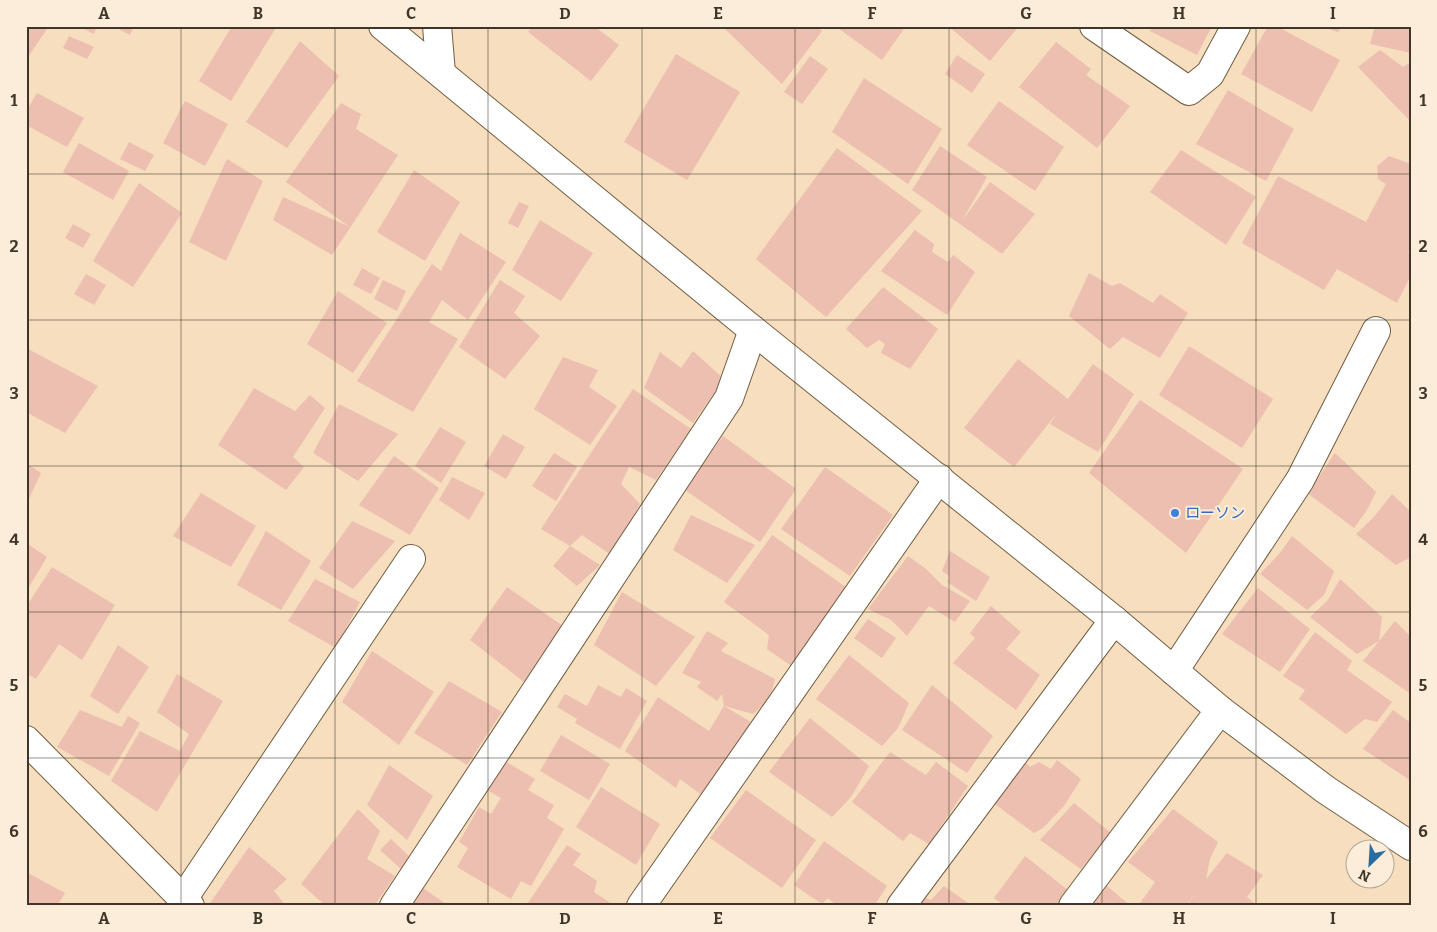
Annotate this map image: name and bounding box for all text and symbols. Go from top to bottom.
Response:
text: A [98,4,110,23]
text: B [253,4,263,23]
text: C [406,4,416,23]
text: D [559,4,571,23]
text: E [713,4,723,23]
text: F [868,4,877,23]
text: G [1020,4,1032,23]
text: H [1173,4,1186,23]
text: I [1330,4,1336,23]
text: 1 [11,91,18,110]
text: 1 [1420,91,1427,110]
text: 2 [9,237,19,256]
text: 2 [1418,237,1428,256]
text: 3 [9,384,19,403]
text: 3 [1418,384,1428,403]
place label: ローソン [1185,504,1245,522]
marker: ローソン [1169,507,1181,519]
text: 4 [9,530,19,549]
text: 4 [1418,530,1428,549]
text: 5 [10,676,19,695]
text: 5 [1419,676,1428,695]
text: 6 [9,822,19,841]
text: 6 [1418,822,1428,841]
north arrow [1344,840,1394,890]
text: N [1356,865,1373,885]
text: A [98,909,110,928]
text: B [253,909,263,928]
text: C [406,909,416,928]
text: D [559,909,571,928]
text: E [713,909,723,928]
text: F [868,909,877,928]
text: G [1020,909,1032,928]
text: H [1173,909,1186,928]
text: I [1330,909,1336,928]

